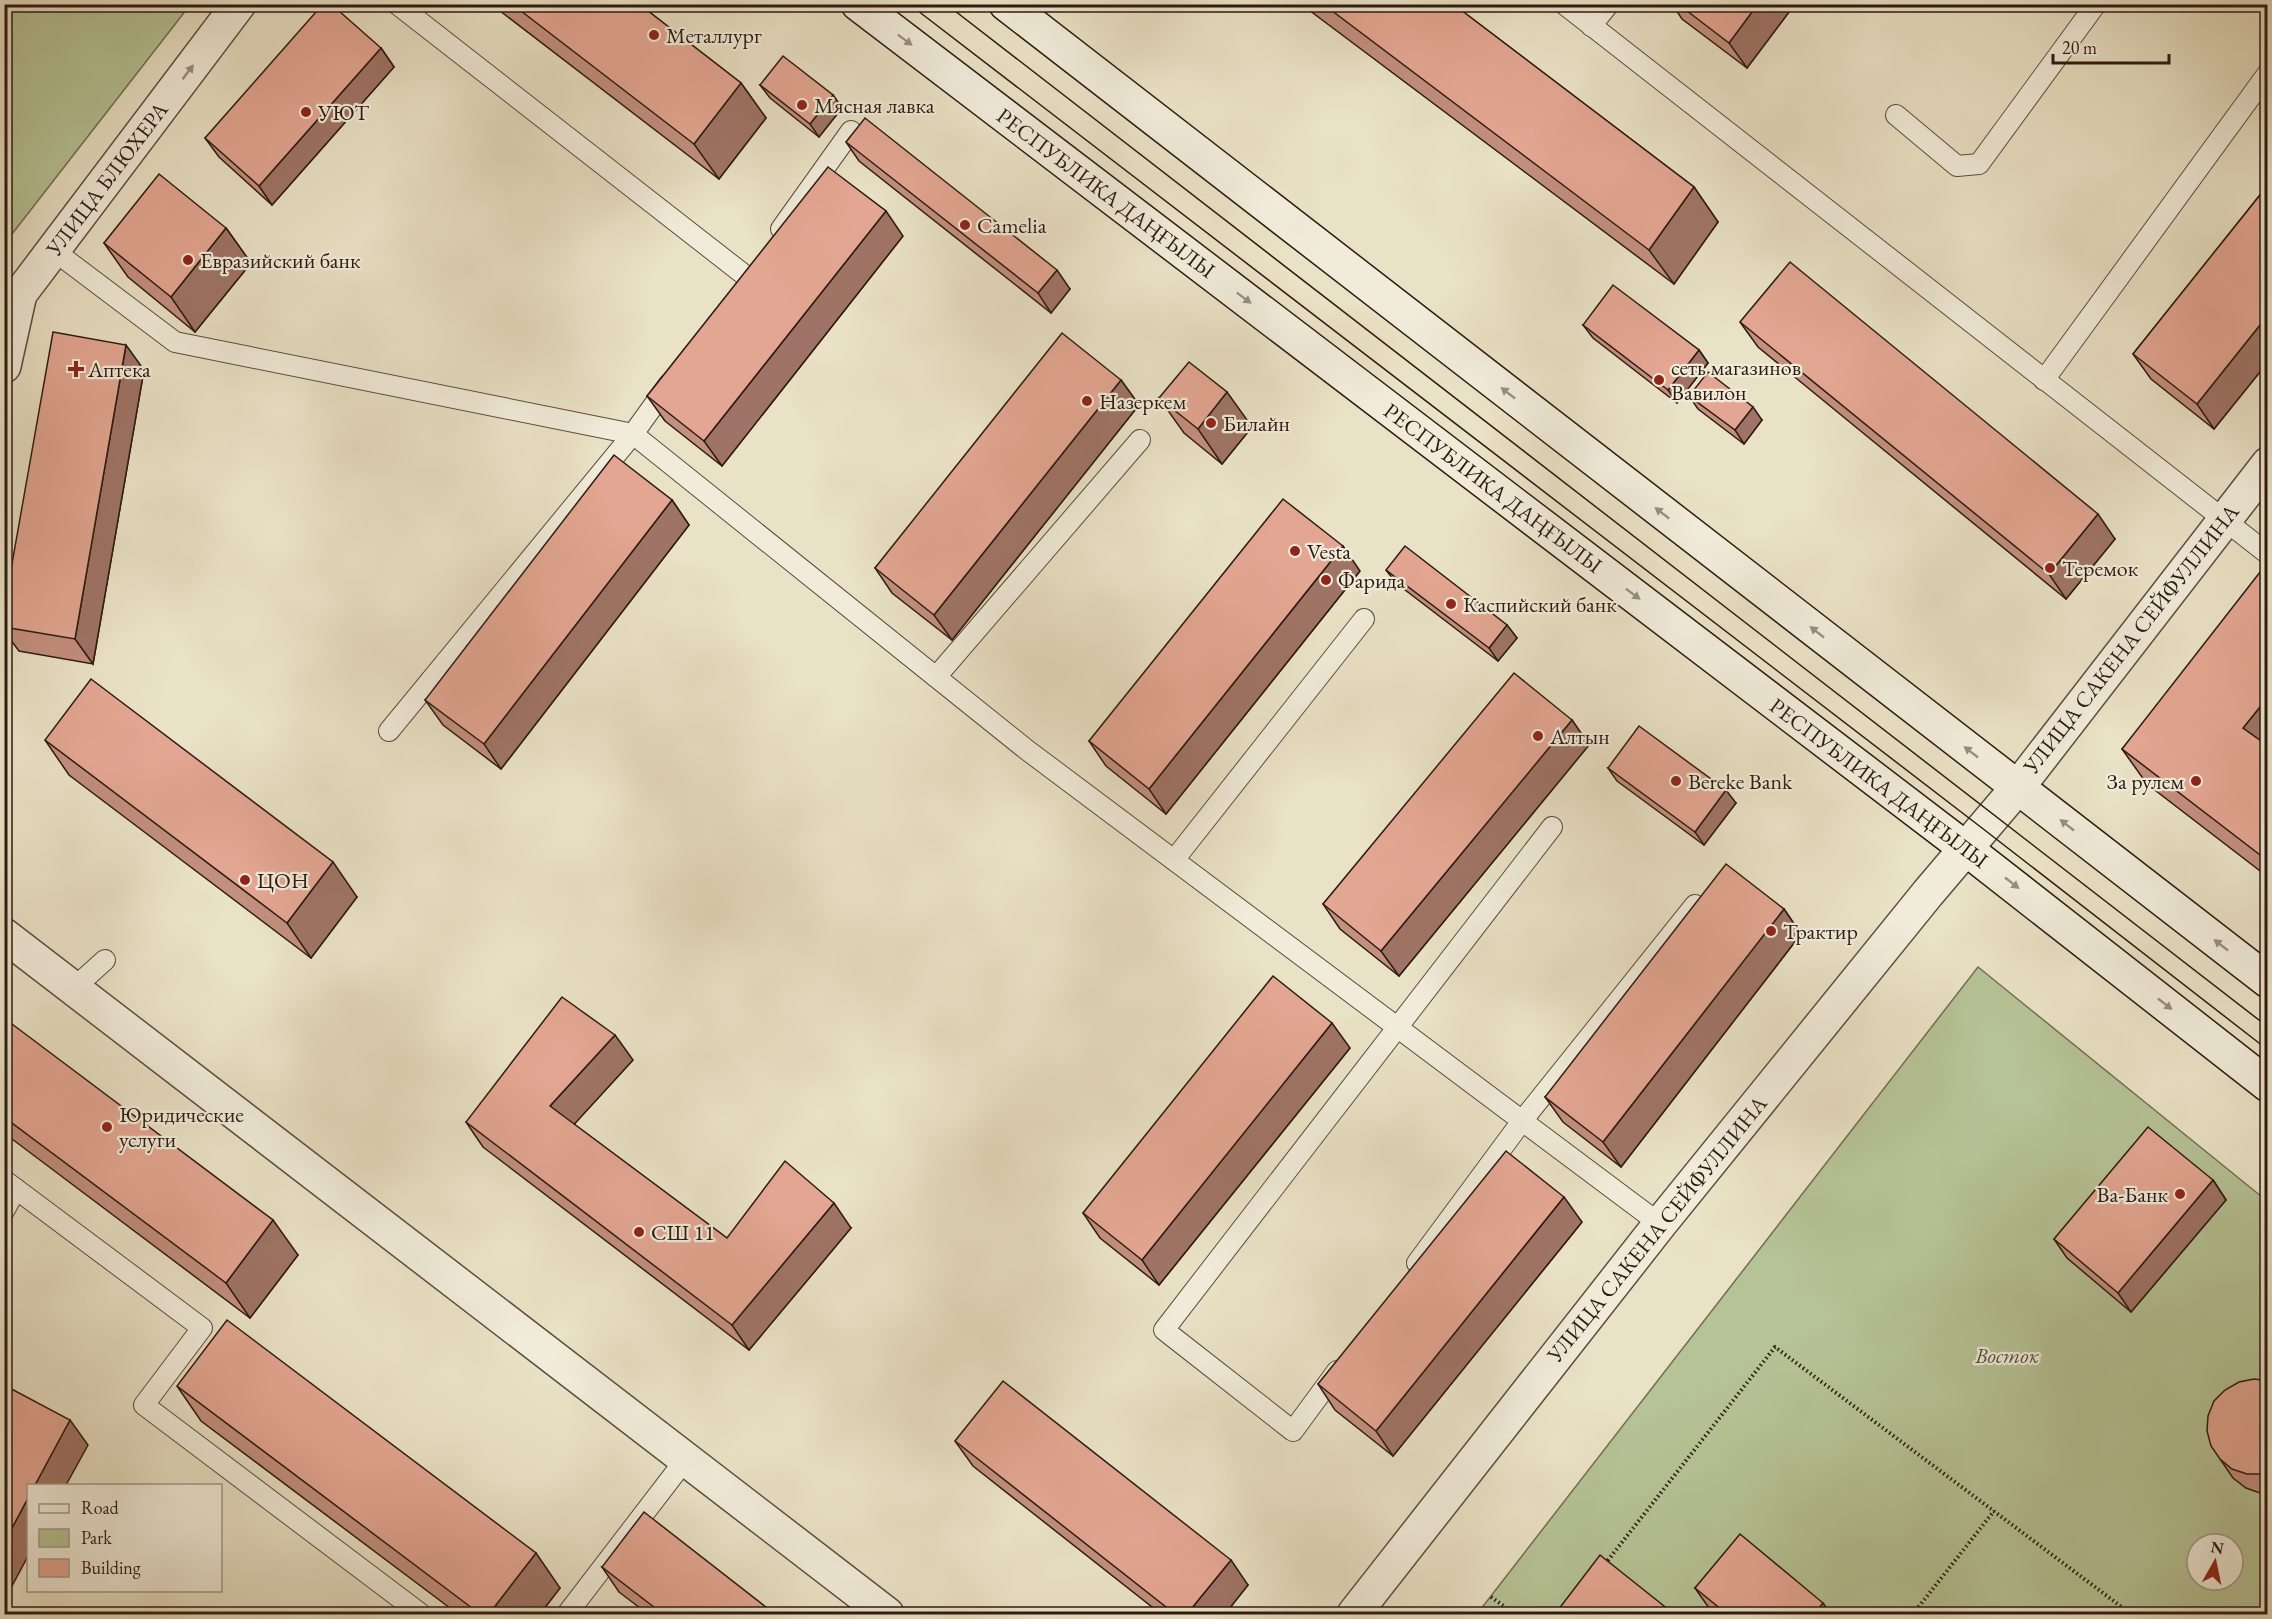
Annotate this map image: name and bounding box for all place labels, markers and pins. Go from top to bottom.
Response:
place label: Металлург [666,21,762,50]
marker: Металлург [647,28,661,42]
place label: Мясная лавка [814,91,935,120]
place label: УЮТ [317,98,369,127]
marker: Мясная лавка [795,98,809,112]
marker: УЮТ [299,105,313,119]
place label: Camelia [977,211,1047,240]
marker: Camelia [958,218,972,232]
place label: Евразийский банк [200,246,361,275]
marker: Евразийский банк [181,253,195,267]
place label: сеть магазинов Вавилон [1671,353,1801,407]
place label: Аптека [87,355,151,384]
marker: Аптека [69,362,83,376]
marker: сеть магазинов Вавилон [1652,373,1666,387]
place label: Назеркем [1099,387,1186,416]
marker: Назеркем [1080,394,1094,408]
place label: Билайн [1223,409,1290,438]
marker: Билайн [1204,416,1218,430]
place label: Vesta [1307,537,1351,566]
marker: Vesta [1288,544,1302,558]
place label: Теремок [2062,554,2139,583]
marker: Теремок [2043,561,2057,575]
place label: Фарида [1338,566,1406,595]
marker: Фарида [1319,573,1333,587]
place label: Каспийский банк [1463,590,1617,619]
marker: Каспийский банк [1444,597,1458,611]
place label: Алтын [1549,722,1610,751]
marker: Алтын [1531,729,1545,743]
place label: Bereke Bank [1688,767,1793,796]
place label: За рулем [2107,767,2184,796]
marker: Bereke Bank [1669,774,1683,788]
marker: За рулем [2189,774,2203,788]
place label: ЦОН [257,866,309,895]
marker: ЦОН [238,873,252,887]
place label: Трактир [1783,917,1858,946]
marker: Трактир [1764,924,1778,938]
place label: Юридические услуги [119,1100,244,1154]
marker: Юридические услуги [100,1120,114,1134]
place label: Ва-Банк [2097,1180,2168,1209]
marker: Ва-Банк [2173,1187,2187,1201]
place label: СШ 11 [651,1218,715,1247]
marker: СШ 11 [632,1225,646,1239]

